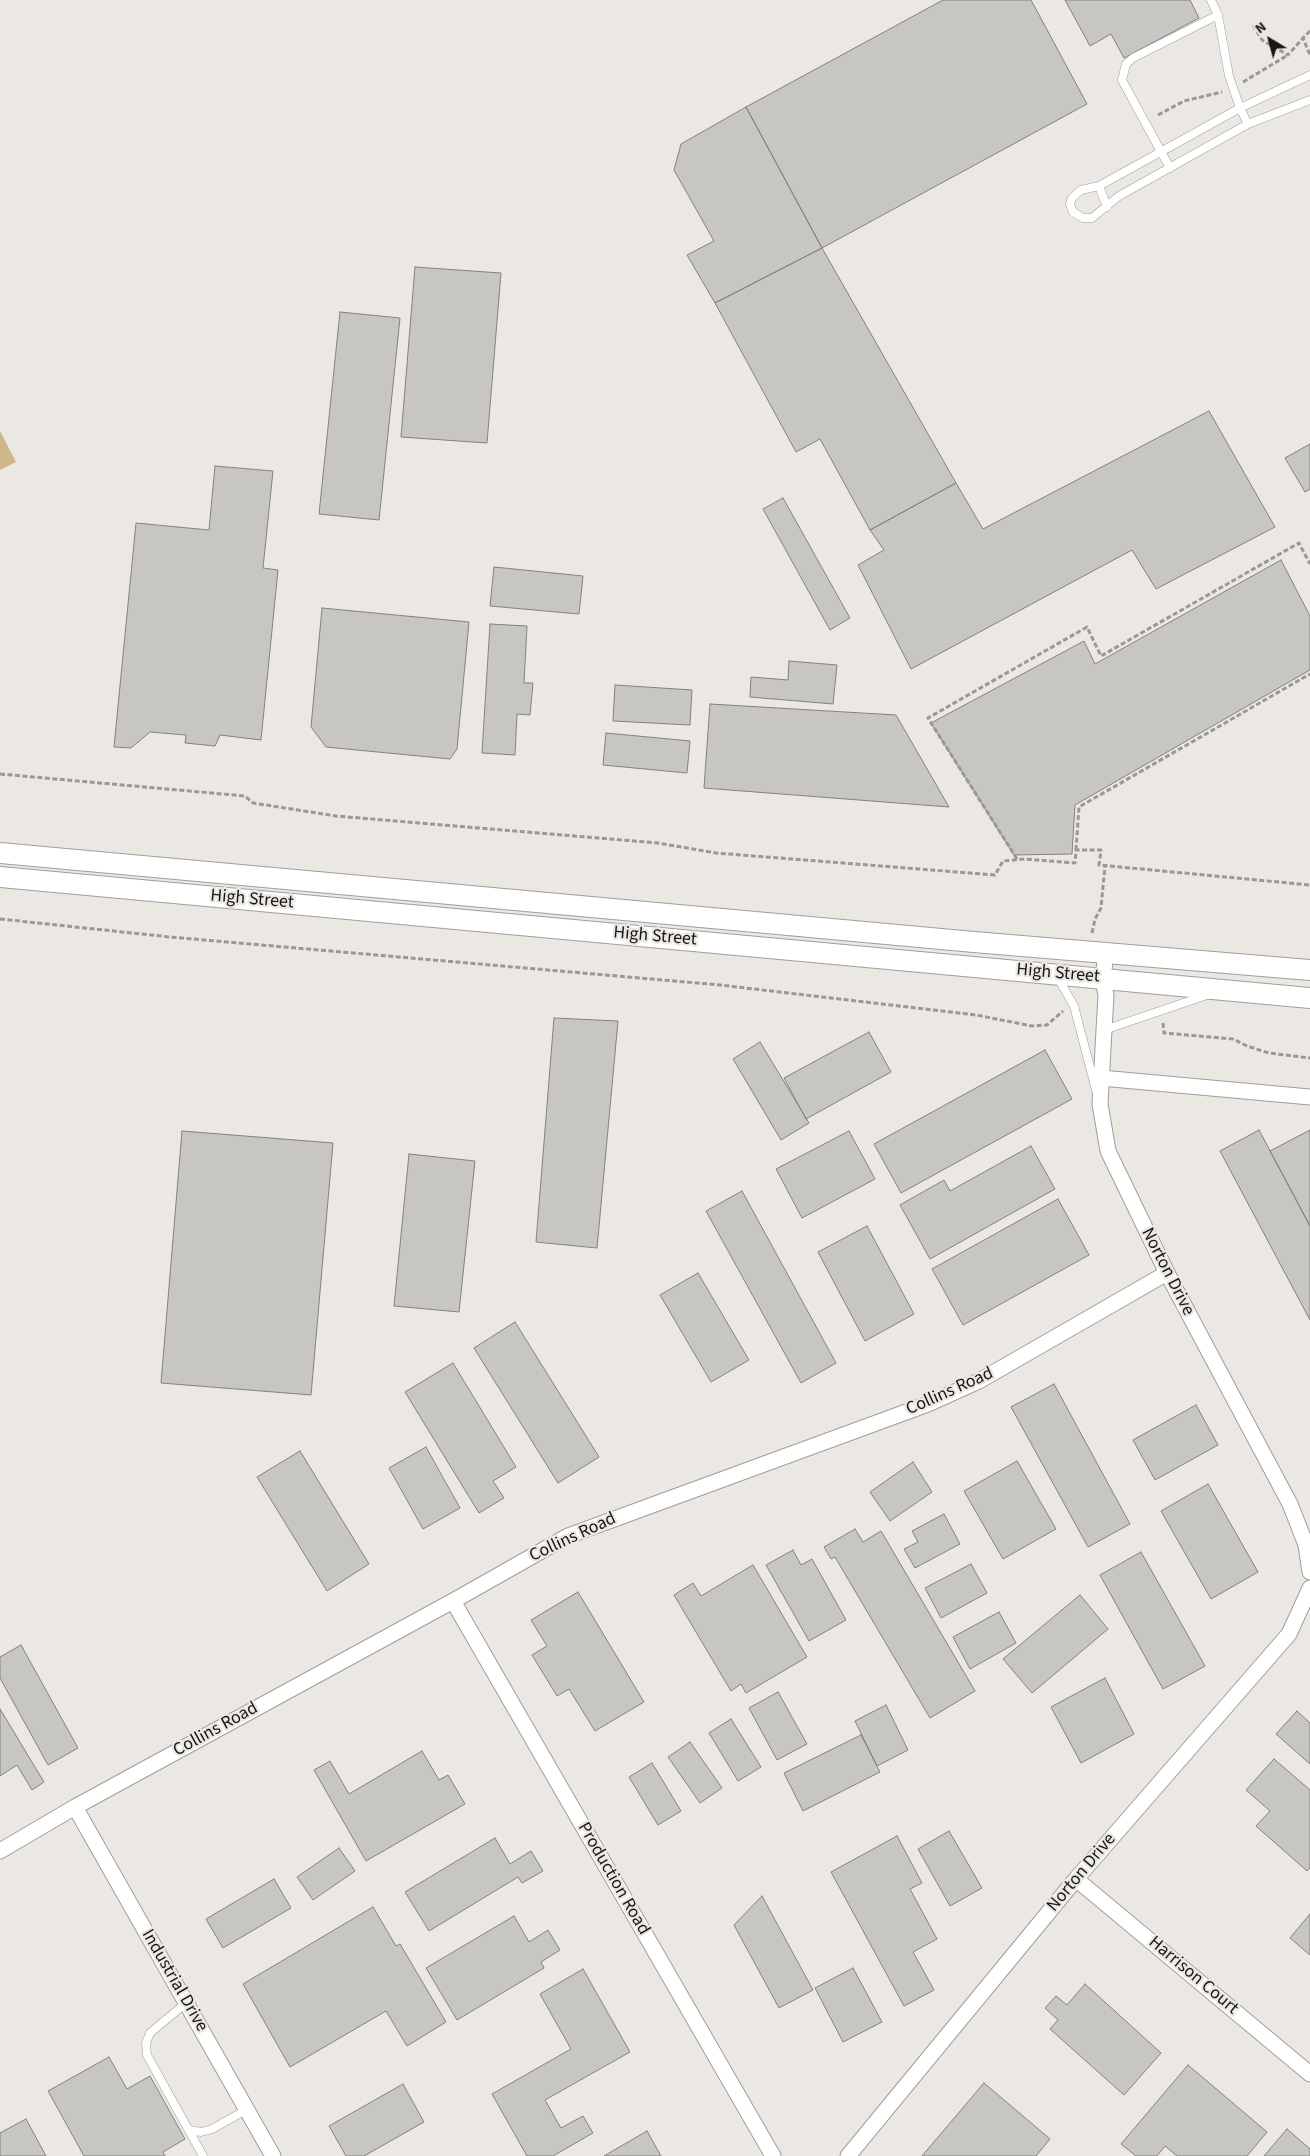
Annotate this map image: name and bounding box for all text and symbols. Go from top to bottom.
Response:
north arrow [1245,15,1295,65]
text: N [1251,17,1271,39]
street label: High Street [209,886,295,914]
street label: High Street [612,923,698,951]
street label: High Street [1015,960,1101,988]
street label: Norton Drive [1136,1224,1198,1320]
street label: Collins Road [903,1363,997,1421]
street label: Collins Road [526,1509,620,1567]
street label: Collins Road [170,1698,262,1762]
street label: Production Road [572,1819,654,1939]
street label: Norton Drive [1043,1829,1121,1917]
street label: Industrial Drive [136,1926,212,2036]
street label: Harrison Court [1144,1932,1242,2020]

